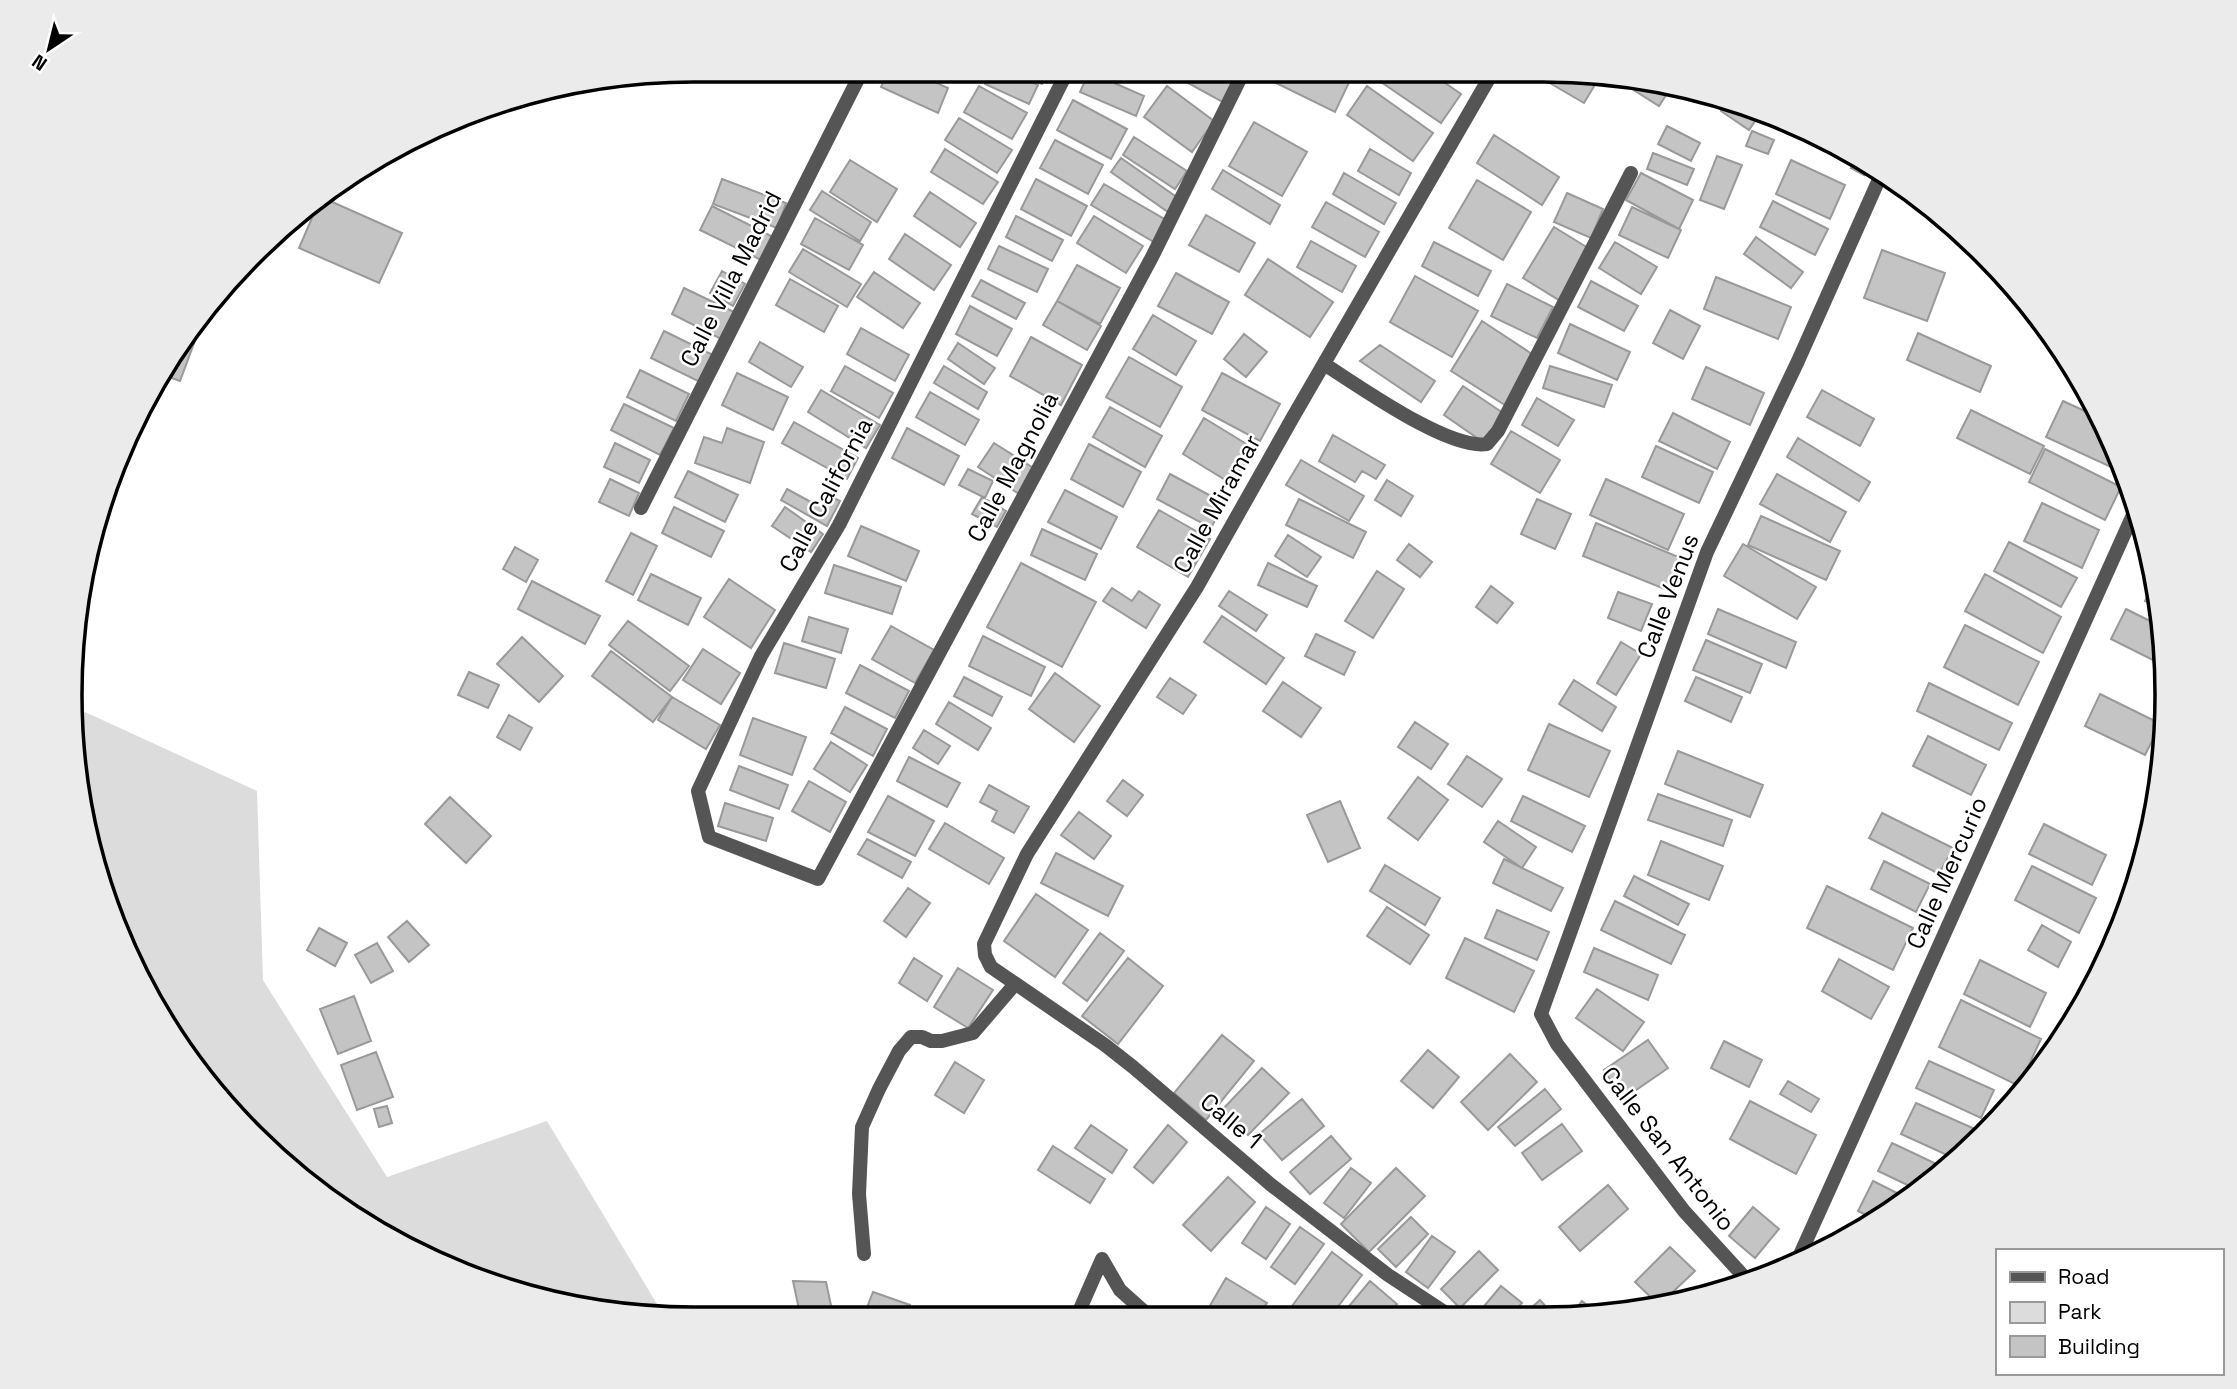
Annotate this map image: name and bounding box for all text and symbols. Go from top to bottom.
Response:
north arrow [14,14,84,84]
text: N [27,49,52,76]
street label: Calle Villa Madrid [673,186,788,372]
street label: Calle Magnolia [960,386,1065,547]
street label: Calle California [772,412,879,577]
street label: Calle Miramar [1166,429,1267,579]
street label: Calle Venus [1630,529,1705,663]
street label: Calle Mercurio [1899,792,1994,954]
street label: Calle San Antonio [1594,1060,1742,1237]
street label: Calle 1 [1194,1086,1269,1155]
legend [1996,1249,2223,1375]
text: Road [2058,1263,2110,1290]
text: Park [2058,1298,2102,1325]
text: Building [2058,1333,2140,1360]

